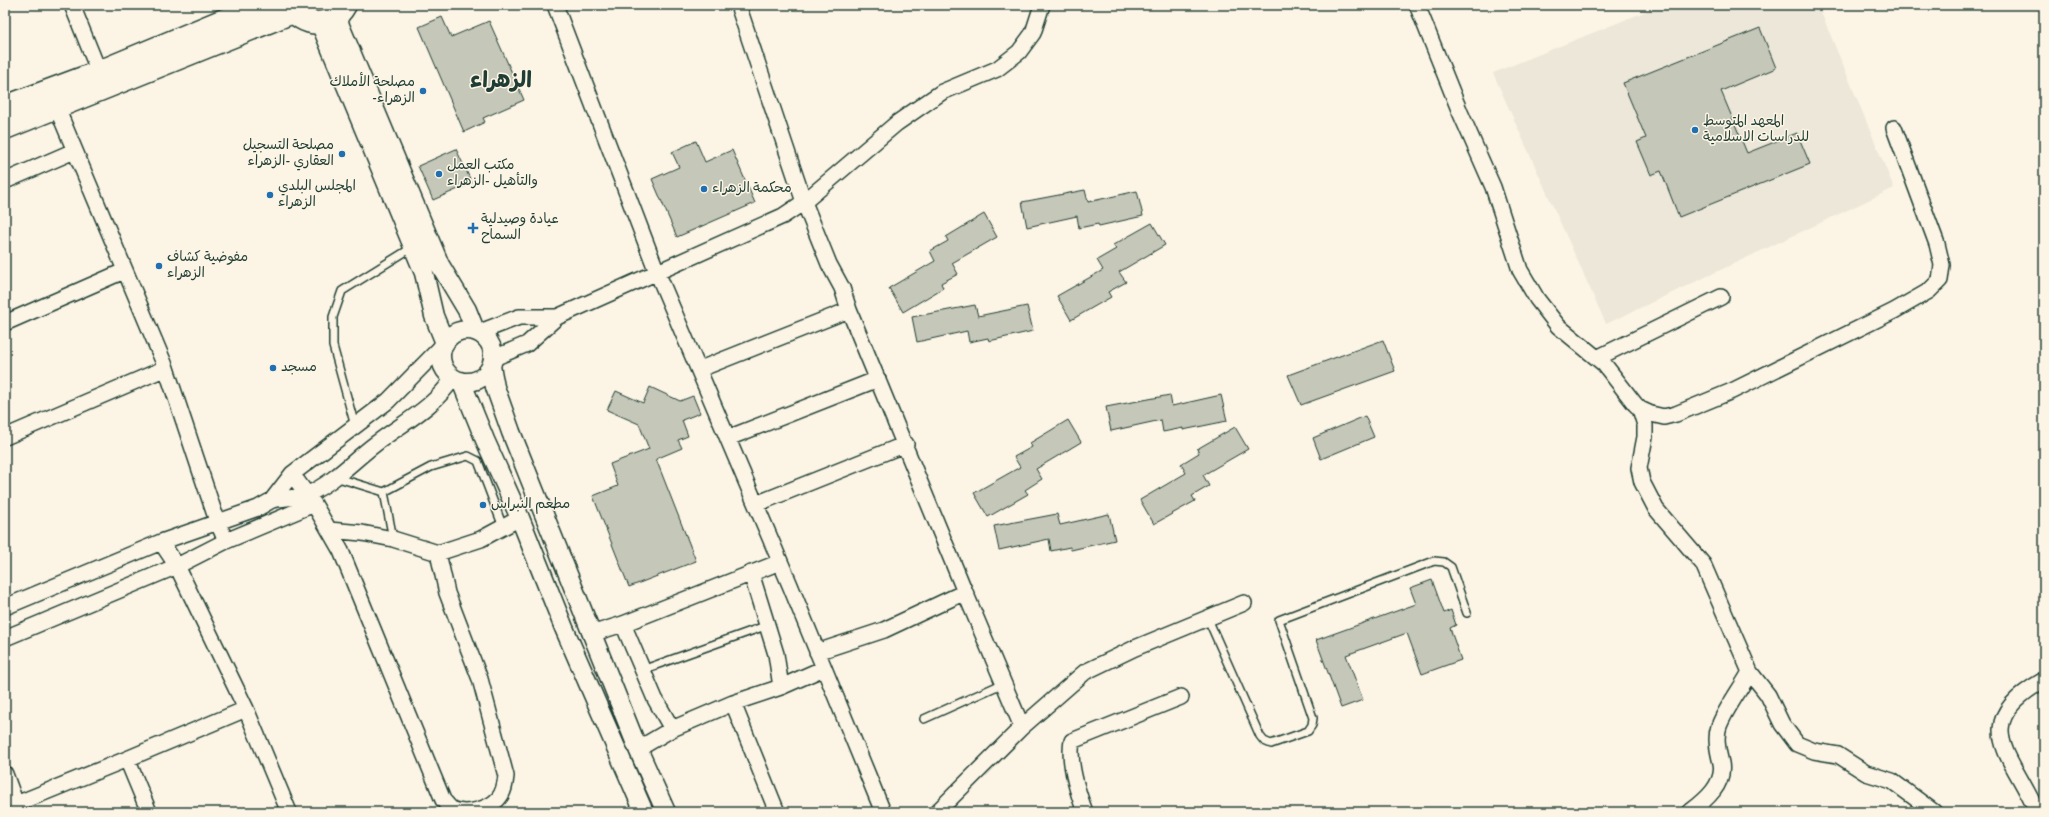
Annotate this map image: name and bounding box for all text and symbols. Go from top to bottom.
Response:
district label: الزهراء [470,67,532,98]
place label: مصلحة الأملاك -الزهراء [329,72,415,109]
marker: مصلحة الأملاك -الزهراء [418,86,428,96]
place label: المعهد المتوسط للدراسات الاسلامية [1703,112,1809,148]
marker: المعهد المتوسط للدراسات الاسلامية [1690,125,1700,135]
place label: مصلحة التسجيل العقاري -الزهراء [243,136,334,172]
marker: مصلحة التسجيل العقاري -الزهراء [337,149,347,159]
place label: مكتب العمل والتأهيل -الزهراء [447,156,538,192]
marker: مكتب العمل والتأهيل -الزهراء [434,169,444,179]
place label: المجلس البلدي الزهراء [278,177,356,213]
place label: محكمة الزهراء [712,179,792,199]
marker: محكمة الزهراء [699,184,709,194]
marker: المجلس البلدي الزهراء [265,190,275,200]
place label: عيادة وصيدلية السماح [481,210,559,246]
marker: عيادة وصيدلية السماح [468,223,478,233]
place label: مفوضية كشاف الزهراء [167,248,248,284]
marker: مفوضية كشاف الزهراء [154,261,164,271]
place label: مسجد [281,358,317,378]
marker: مسجد [268,363,278,373]
place label: مطعم النبراس [491,495,570,515]
marker: مطعم النبراس [478,500,488,510]

